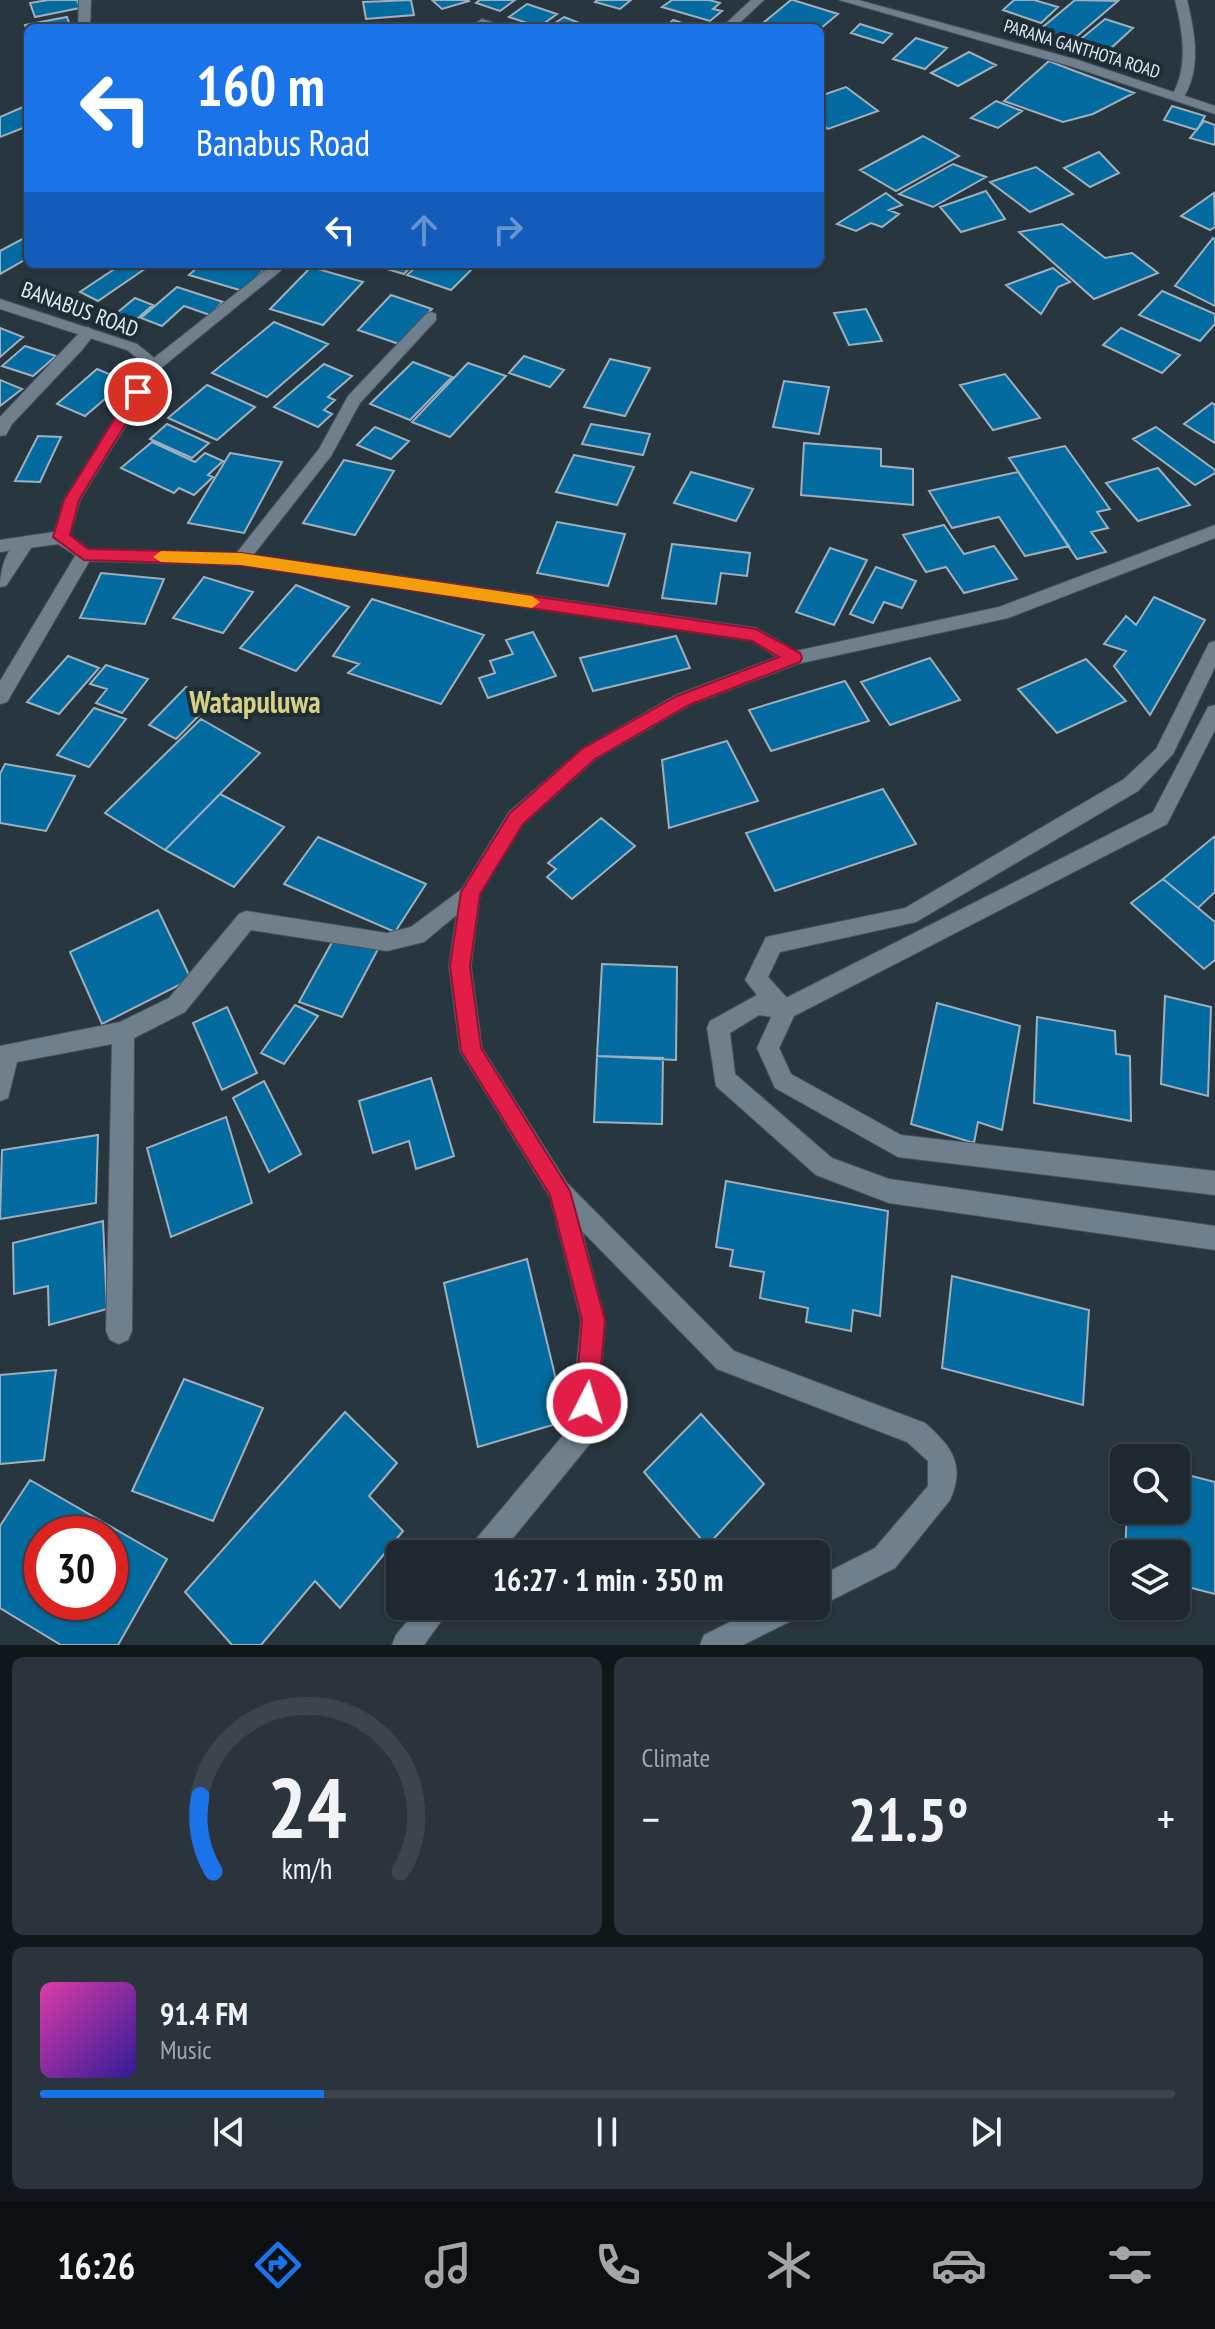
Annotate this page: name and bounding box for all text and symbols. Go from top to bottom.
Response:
street label: PARANA GANTHOTA ROAD [1001,14,1163,83]
text: 160 m [196,49,325,121]
icon: left [64,56,168,160]
text: Banabus Road [196,119,370,166]
icon: left [318,208,362,252]
icon: ahead [402,208,446,252]
icon: right [486,208,530,252]
street label: BANABUS ROAD [18,275,142,343]
pin [104,358,172,426]
icon: arrive [116,370,160,414]
district label: Watapuluwa [188,682,321,721]
position arrow [545,1361,629,1445]
map controls [1110,1444,1190,1620]
button: search [1110,1444,1190,1524]
speed limit sign: 30 [24,1516,128,1620]
button: layers [1110,1540,1190,1620]
text: 16:27 · 1 min · 350 m [493,1560,723,1599]
text: Climate [642,1741,710,1774]
text: 24 [267,1753,347,1861]
text: 21.5° [848,1780,969,1858]
text: − [642,1790,660,1847]
text: + [1157,1790,1175,1847]
text: km/h [281,1850,332,1887]
text: 91.4 FM [160,1994,248,2033]
text: Music [160,2033,212,2066]
icon: previous [207,2110,251,2154]
icon: pause [585,2110,629,2154]
icon: next [964,2110,1008,2154]
icon: directions [250,2237,306,2293]
icon: music [420,2237,476,2293]
icon: phone [590,2237,646,2293]
icon: climate [761,2237,817,2293]
icon: car [931,2237,987,2293]
icon: filters [1102,2237,1158,2293]
text: 16:26 [57,2242,135,2289]

